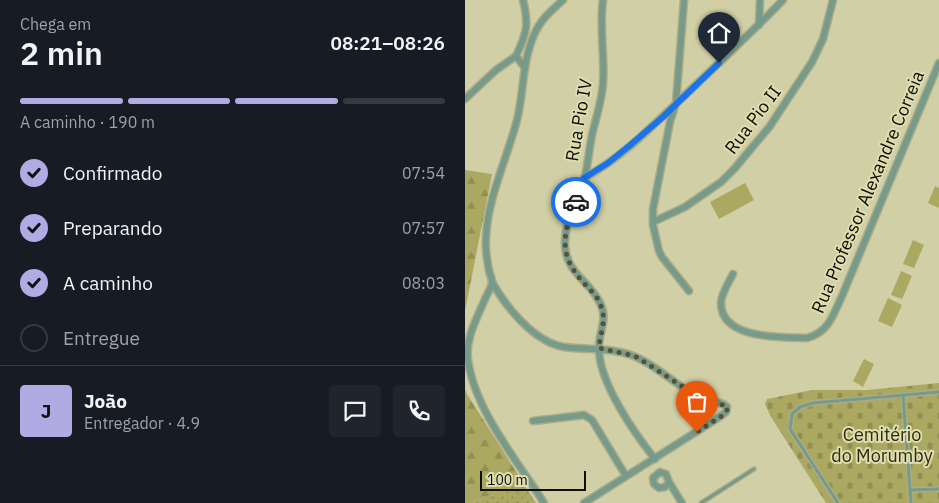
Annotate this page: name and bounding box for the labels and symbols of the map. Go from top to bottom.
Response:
pin [698,12,740,63]
street label: Rua Professor Alexandre Correia [806,67,929,317]
street label: Rua Pio IV [560,77,597,163]
street label: Rua Pio II [719,81,786,158]
courier [551,177,601,227]
pin [676,381,718,432]
park label: Cemitério do Morumby [831,423,933,467]
scale bar [480,468,586,491]

